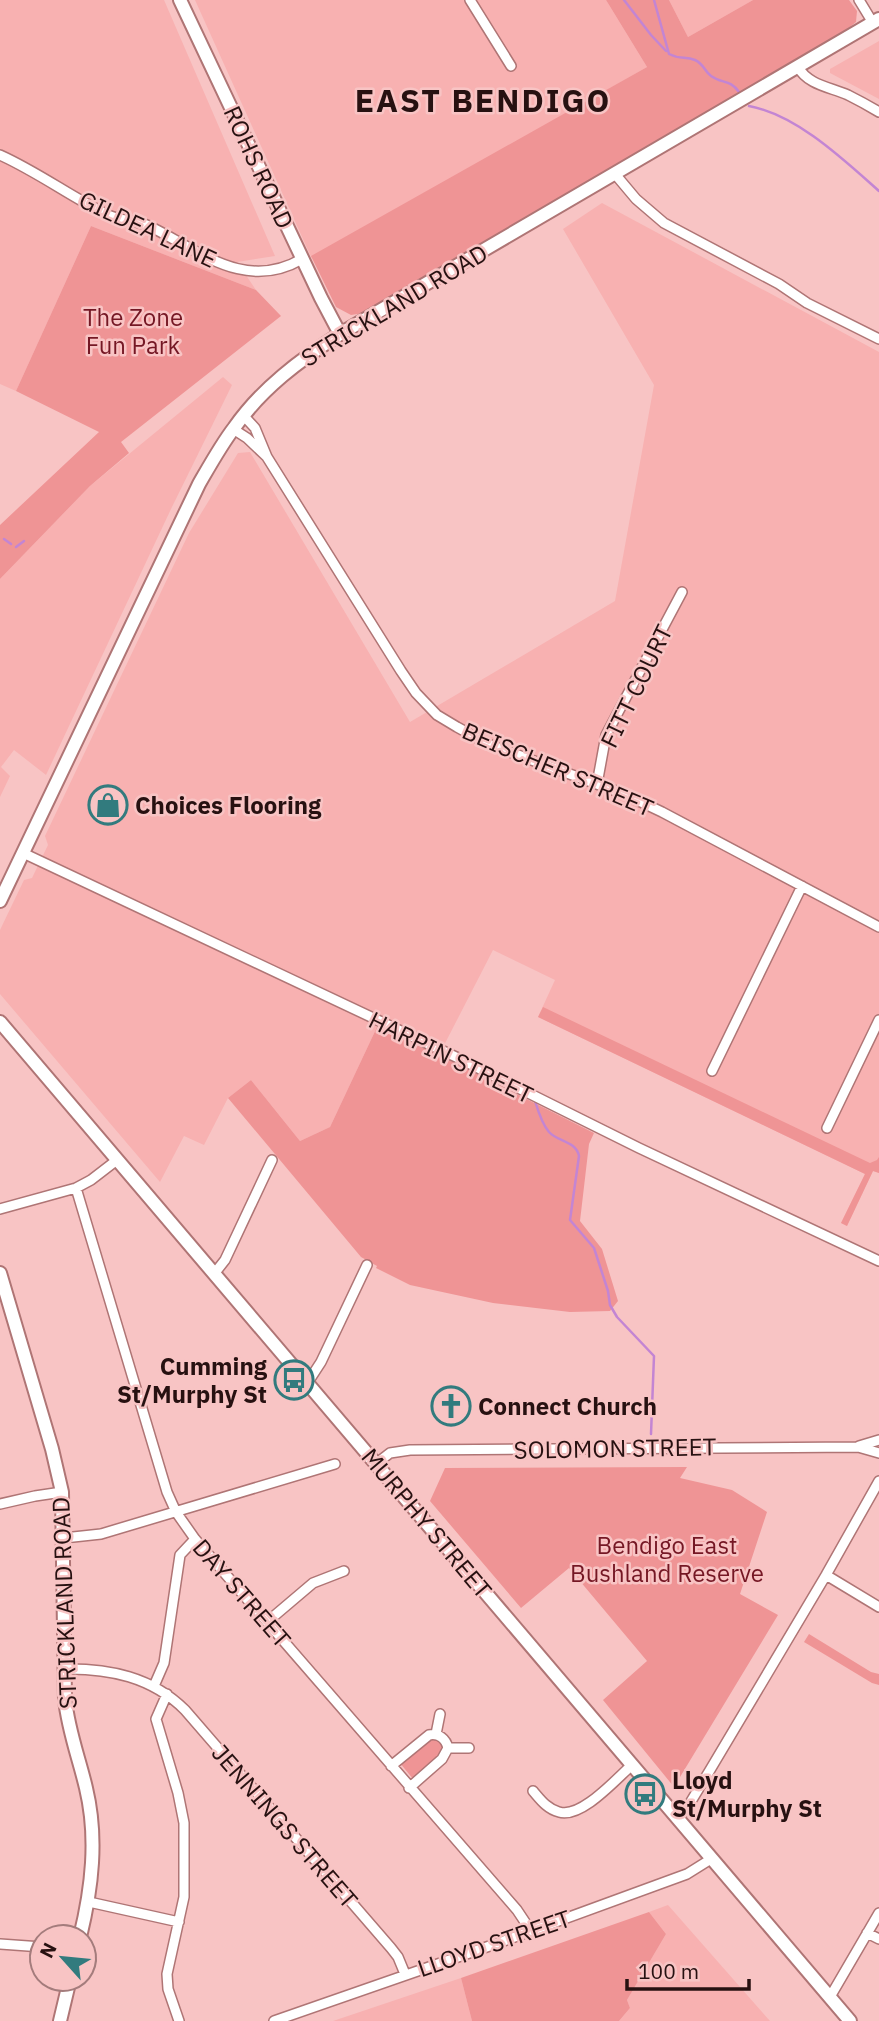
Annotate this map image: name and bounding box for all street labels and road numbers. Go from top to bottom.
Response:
street label: ROHS ROAD [217,100,301,234]
street label: GILDEA LANE [74,183,222,275]
street label: STRICKLAND ROAD [295,237,493,373]
street label: FITT COURT [592,619,680,753]
street label: BEISCHER STREET [458,714,659,824]
street label: HARPIN STREET [364,1003,539,1111]
street label: SOLOMON STREET [513,1430,717,1466]
street label: MURPHY STREET [355,1441,500,1605]
street label: STRICKLAND ROAD [44,1496,84,1710]
street label: DAY STREET [186,1532,298,1654]
street label: JENNINGS STREET [205,1737,365,1915]
street label: LLOYD STREET [413,1902,575,1984]

